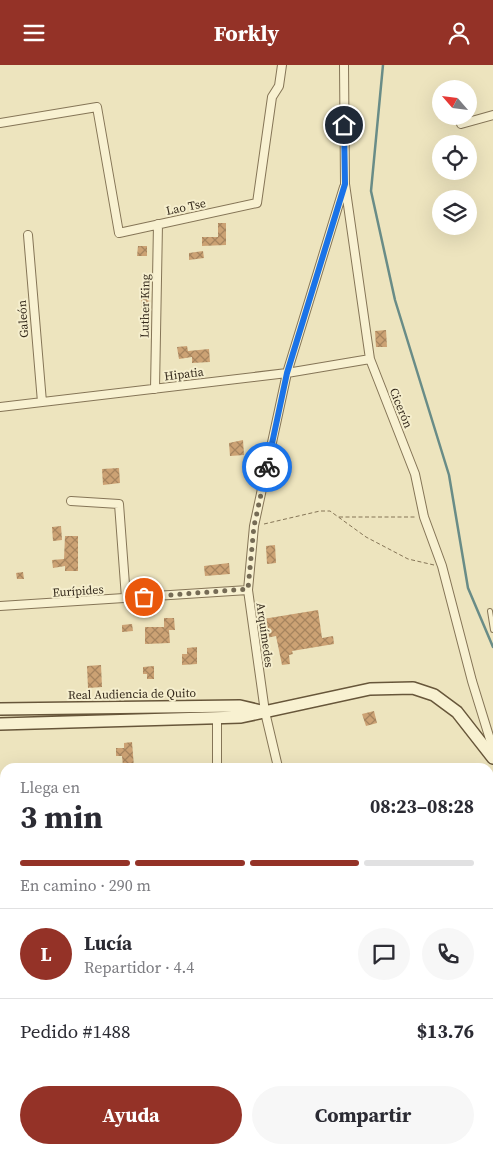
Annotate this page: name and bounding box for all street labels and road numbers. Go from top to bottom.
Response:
street label: Lao Tse [165,195,207,219]
street label: Luther King [136,274,154,338]
street label: Galeón [14,300,32,338]
street label: Hipatia [163,364,206,384]
street label: Cicerón [386,386,416,430]
street label: Eurípides [52,581,104,601]
street label: Arquímedes [253,602,277,668]
street label: Real Audiencia de Quito [68,685,197,703]

